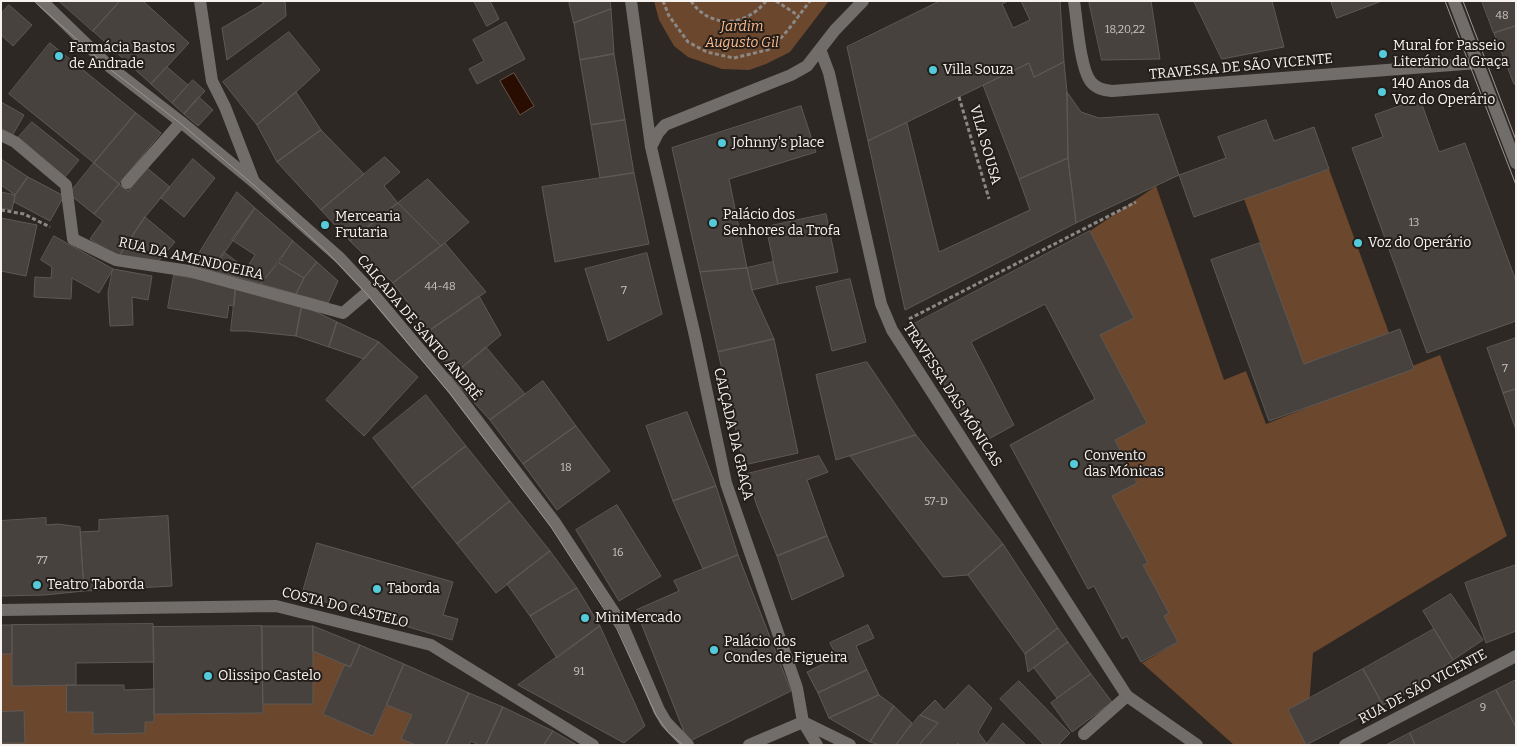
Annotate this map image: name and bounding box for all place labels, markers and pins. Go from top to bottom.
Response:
place label: Mural for Passeio Literário da Graça [1393,38,1509,70]
place label: Farmácia Bastos de Andrade [69,40,175,72]
marker: Mural for Passeio Literário da Graça [1377,48,1389,60]
marker: Farmácia Bastos de Andrade [53,50,65,62]
place label: Villa Souza [943,62,1014,78]
marker: Villa Souza [927,64,939,76]
place label: 140 Anos da Voz do Operário [1392,76,1495,108]
marker: 140 Anos da Voz do Operário [1376,86,1388,98]
place label: Johnny's place [732,135,824,151]
marker: Johnny's place [716,137,728,149]
place label: Palácio dos Senhores da Trofa [723,207,840,240]
place label: Mercearia Frutaria [335,209,401,242]
marker: Palácio dos Senhores da Trofa [707,217,719,229]
marker: Mercearia Frutaria [319,219,331,231]
place label: Voz do Operário [1368,235,1471,251]
marker: Voz do Operário [1352,237,1364,249]
place label: Convento das Mónicas [1084,448,1164,481]
marker: Convento das Mónicas [1068,458,1080,470]
place label: Teatro Taborda [47,577,144,593]
marker: Teatro Taborda [31,579,43,591]
place label: Taborda [387,581,440,597]
marker: Taborda [371,583,383,595]
place label: MiniMercado [595,610,681,626]
marker: MiniMercado [579,612,591,624]
place label: Palácio dos Condes de Figueira [724,634,847,666]
marker: Palácio dos Condes de Figueira [708,644,720,656]
place label: Olissipo Castelo [218,668,321,684]
marker: Olissipo Castelo [202,670,214,682]

